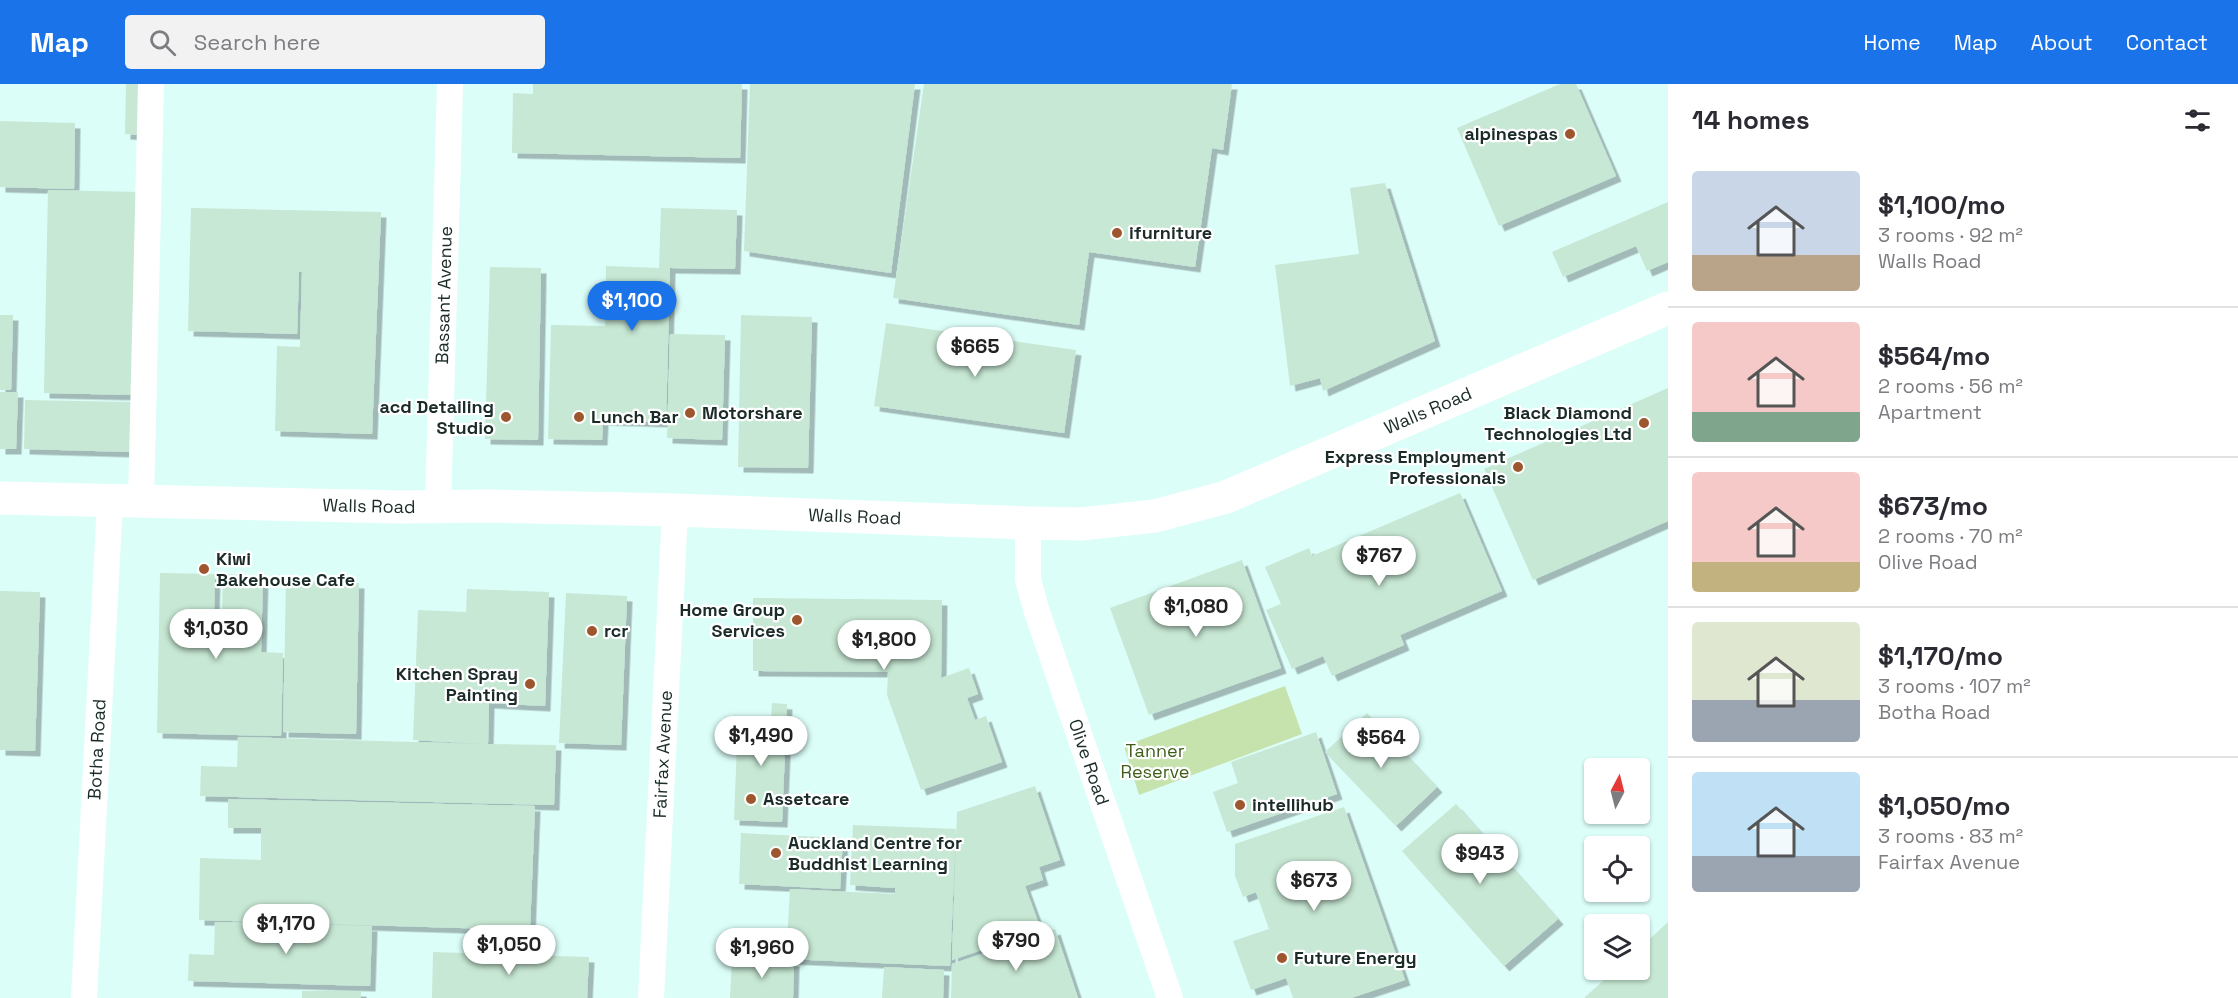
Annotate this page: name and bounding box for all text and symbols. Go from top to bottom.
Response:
search box [125,15,545,69]
text: Map [30,24,89,60]
icon: search [146,26,179,59]
text: Search here [194,28,321,56]
text: Home [1863,29,1921,56]
text: Map [1954,29,1998,56]
text: About [2031,29,2093,56]
text: Contact [2126,29,2208,56]
text: 14 homes [1692,103,1810,137]
icon: filters [2181,104,2214,137]
place label: alpinespas [1464,122,1558,145]
marker: alpinespas [1563,127,1577,141]
text: $1,100/mo [1878,188,2005,222]
icon: home [1740,195,1812,267]
place label: ifurniture [1129,221,1212,244]
text: 3 rooms · 92 m² [1878,222,2023,248]
street label: Bassant Avenue [430,225,457,365]
marker: ifurniture [1110,226,1124,240]
text: Walls Road [1878,248,1981,274]
pin: $1,100 [583,281,681,332]
text: $1,100 [602,287,662,313]
pin: $665 [939,327,1011,378]
text: $665 [951,333,999,359]
text: $564/mo [1878,339,1990,373]
icon: home [1740,346,1812,418]
text: 2 rooms · 56 m² [1878,373,2023,399]
street label: Walls Road [1380,381,1475,439]
place label: acd Detailing Studio [380,395,494,439]
text: Apartment [1878,399,1982,425]
place label: Motorshare [702,401,803,424]
place label: Black Diamond Technologies Ltd [1484,401,1632,445]
place label: Lunch Bar [591,405,679,428]
marker: Motorshare [683,406,697,420]
marker: acd Detailing Studio [499,410,513,424]
marker: Lunch Bar [572,410,586,424]
marker: Black Diamond Technologies Ltd [1637,416,1651,430]
place label: Express Employment Professionals [1325,445,1506,489]
marker: Express Employment Professionals [1511,460,1525,474]
text: $673/mo [1878,489,1988,523]
street label: Walls Road [322,493,416,518]
icon: home [1740,496,1812,568]
street label: Walls Road [808,503,902,529]
text: 2 rooms · 70 m² [1878,523,2022,549]
pin: $767 [1343,536,1415,587]
text: $767 [1356,542,1402,568]
place label: Kiwi Bakehouse Cafe [216,547,355,591]
text: Olive Road [1878,549,1978,575]
marker: Kiwi Bakehouse Cafe [197,562,211,576]
pin: $1,080 [1147,587,1245,638]
text: $1,080 [1164,593,1228,619]
place label: Home Group Services [680,598,785,642]
pin: $1,030 [167,609,265,660]
marker: Home Group Services [790,613,804,627]
text: $1,030 [184,615,248,641]
place label: rcr [604,619,628,642]
pin: $1,800 [835,620,933,671]
marker: rcr [585,624,599,638]
text: $1,800 [852,626,916,652]
text: $1,170/mo [1878,639,2003,673]
icon: home [1740,646,1812,718]
place label: Kitchen Spray Painting [396,662,518,706]
text: 3 rooms · 107 m² [1878,673,2031,699]
marker: Kitchen Spray Painting [523,677,537,691]
street label: Fairfax Avenue [648,690,677,819]
street label: Botha Road [82,698,111,800]
text: Botha Road [1878,699,1990,725]
pin: $1,490 [712,716,810,767]
street label: Olive Road [1064,716,1115,808]
pin: $564 [1345,718,1417,769]
text: $1,490 [728,722,794,748]
text: $564 [1356,724,1406,750]
park label: Tanner Reserve [1121,739,1189,783]
north arrow [1584,758,1650,824]
map controls [1584,758,1650,980]
place label: Assetcare [763,787,849,810]
text: $1,050/mo [1878,789,2010,823]
marker: Assetcare [744,792,758,806]
place label: intellihub [1252,793,1334,816]
icon: home [1740,796,1812,868]
marker: intellihub [1233,798,1247,812]
text: 3 rooms · 83 m² [1878,823,2023,849]
place label: Auckland Centre for Buddhist Learning [788,831,962,875]
pin: $943 [1444,834,1516,885]
button: locate [1584,836,1650,902]
text: $943 [1455,840,1505,866]
marker: Auckland Centre for Buddhist Learning [769,846,783,860]
text: Fairfax Avenue [1878,849,2020,875]
pin: $673 [1278,861,1350,912]
text: $673 [1290,867,1338,893]
pin: $1,170 [237,904,335,955]
text: $1,170 [257,910,316,936]
button: layers [1584,914,1650,980]
pin: $790 [980,921,1052,972]
pin: $1,050 [460,925,558,976]
text: $790 [992,927,1040,953]
pin: $1,960 [713,928,811,979]
text: $1,050 [477,931,541,957]
text: $1,960 [730,934,794,960]
place label: Future Energy [1294,946,1417,969]
marker: Future Energy [1275,951,1289,965]

